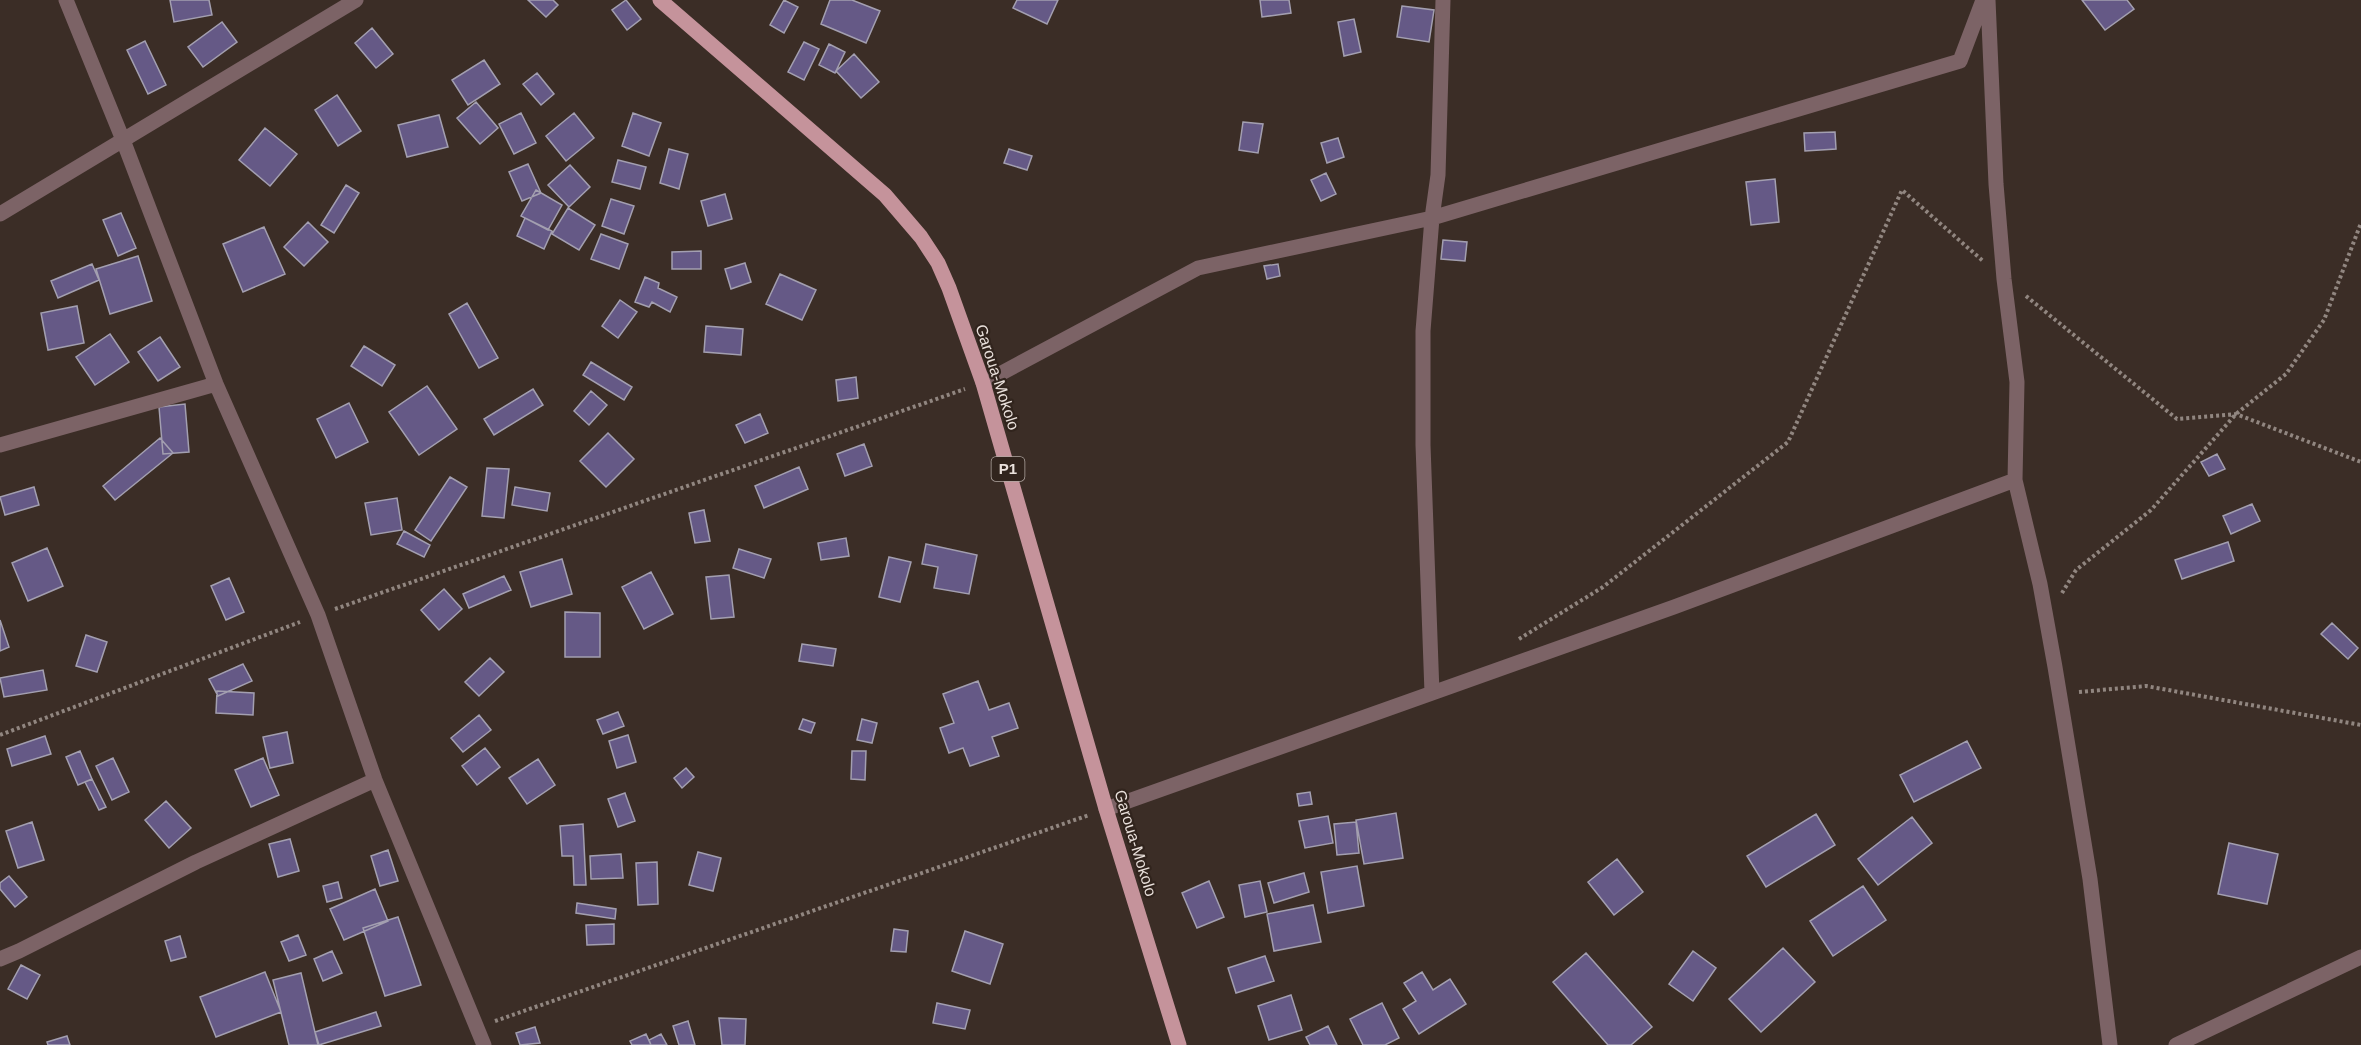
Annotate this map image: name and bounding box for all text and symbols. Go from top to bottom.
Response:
street label: Garoua-Mokolo [972,322,1023,432]
road number: P1 [992,457,1024,481]
street label: Garoua-Mokolo [1111,788,1160,898]

